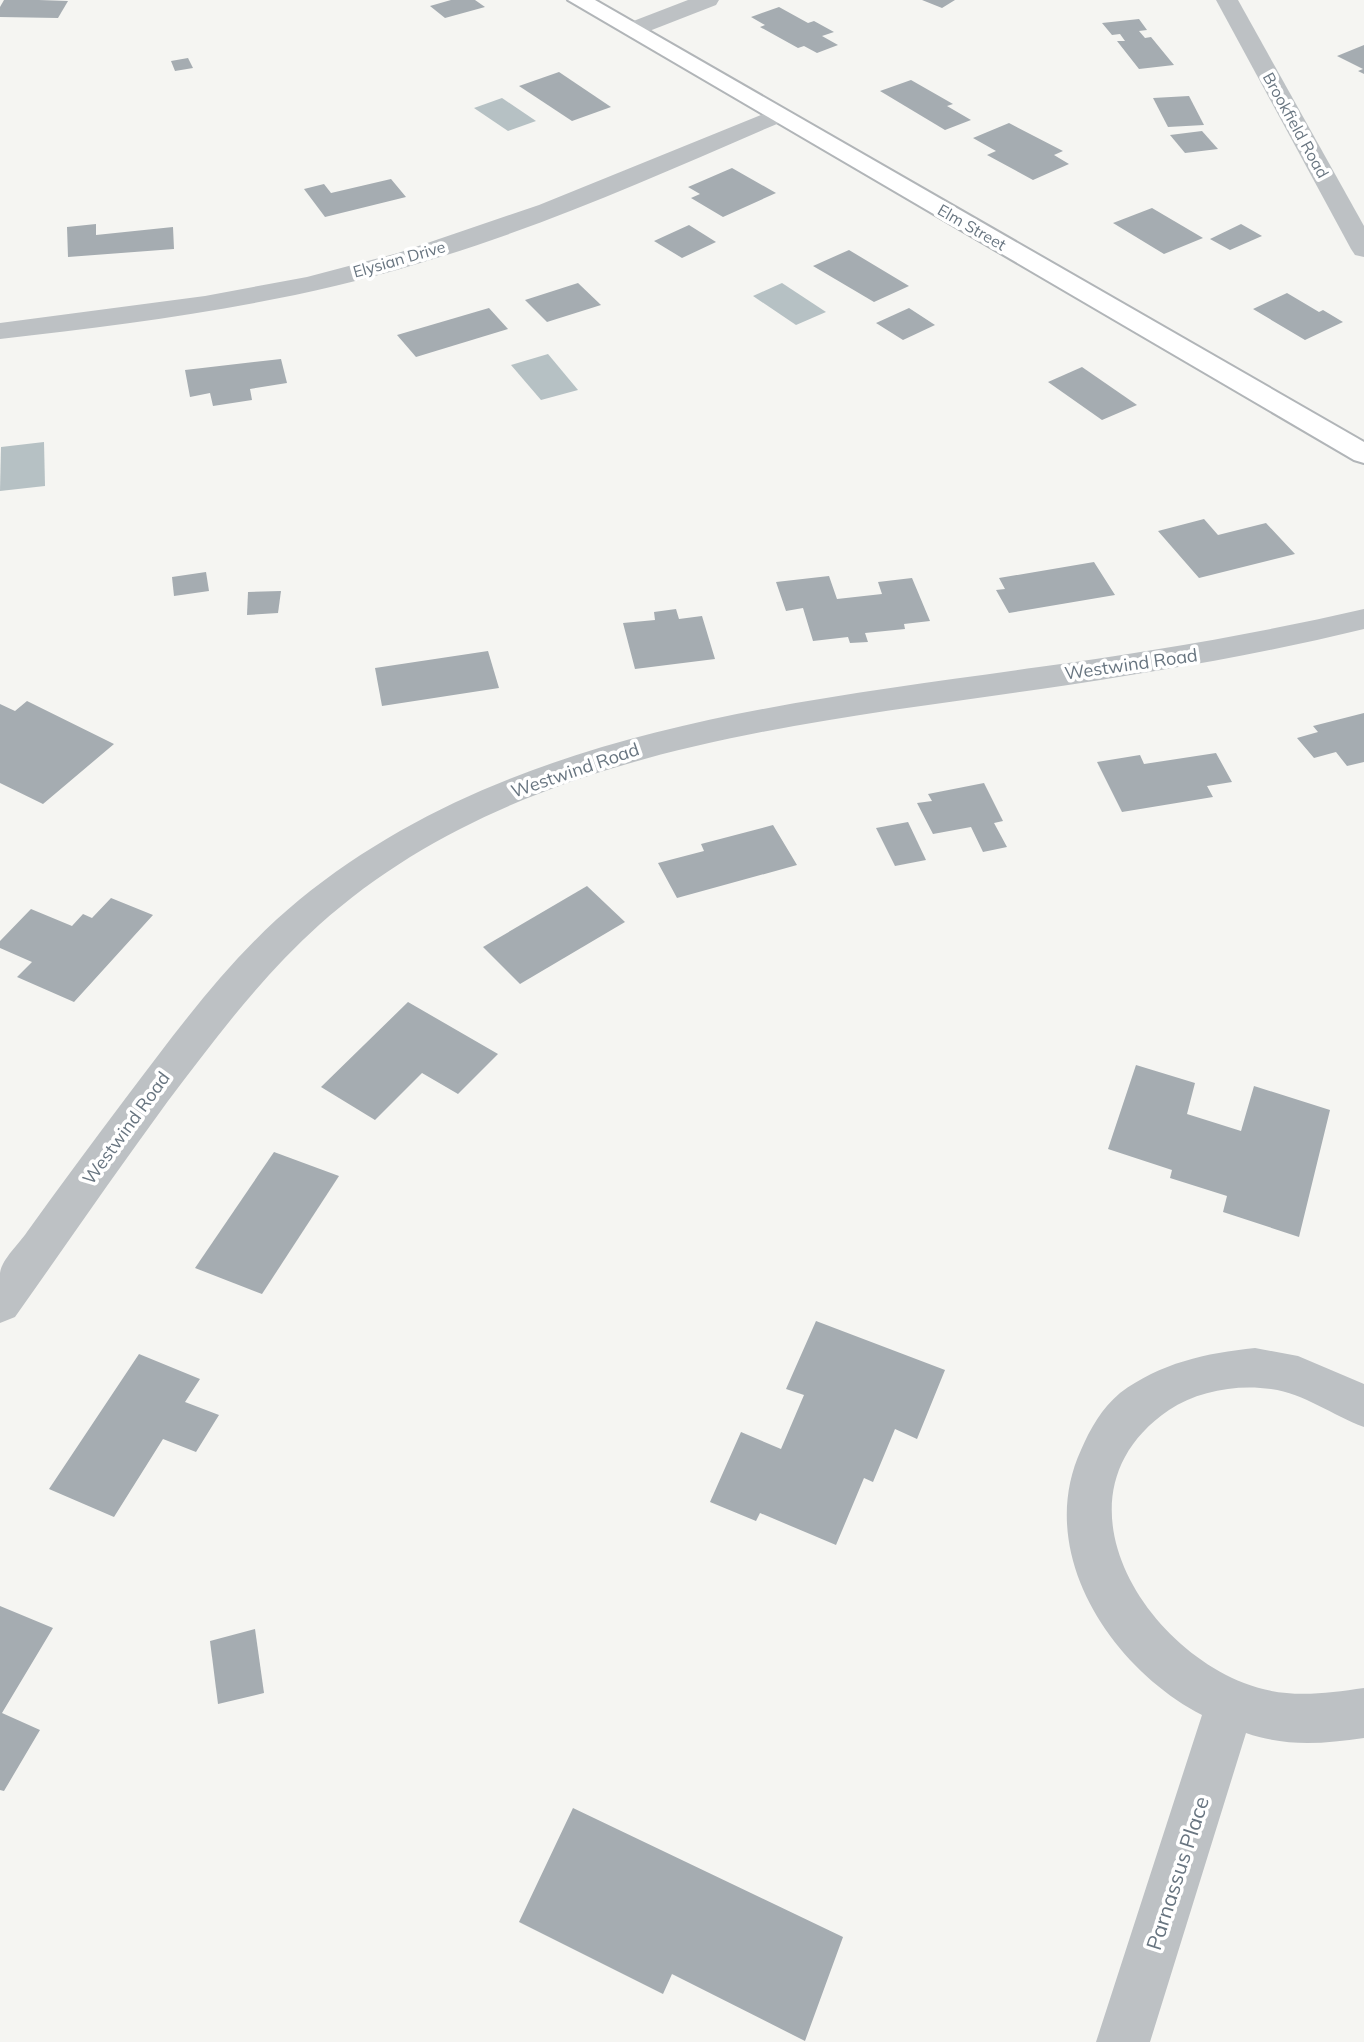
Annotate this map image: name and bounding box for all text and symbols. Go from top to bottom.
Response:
street label: Brookfield Road [1259,69,1333,181]
street label: Elm Street [934,199,1010,255]
street label: Elysian Drive [351,236,447,282]
street label: Westwind Road [1063,643,1199,685]
street label: Westwind Road [508,737,642,803]
street label: Westwind Road [77,1067,175,1189]
street label: Parnassus Place [1140,1793,1214,1953]

